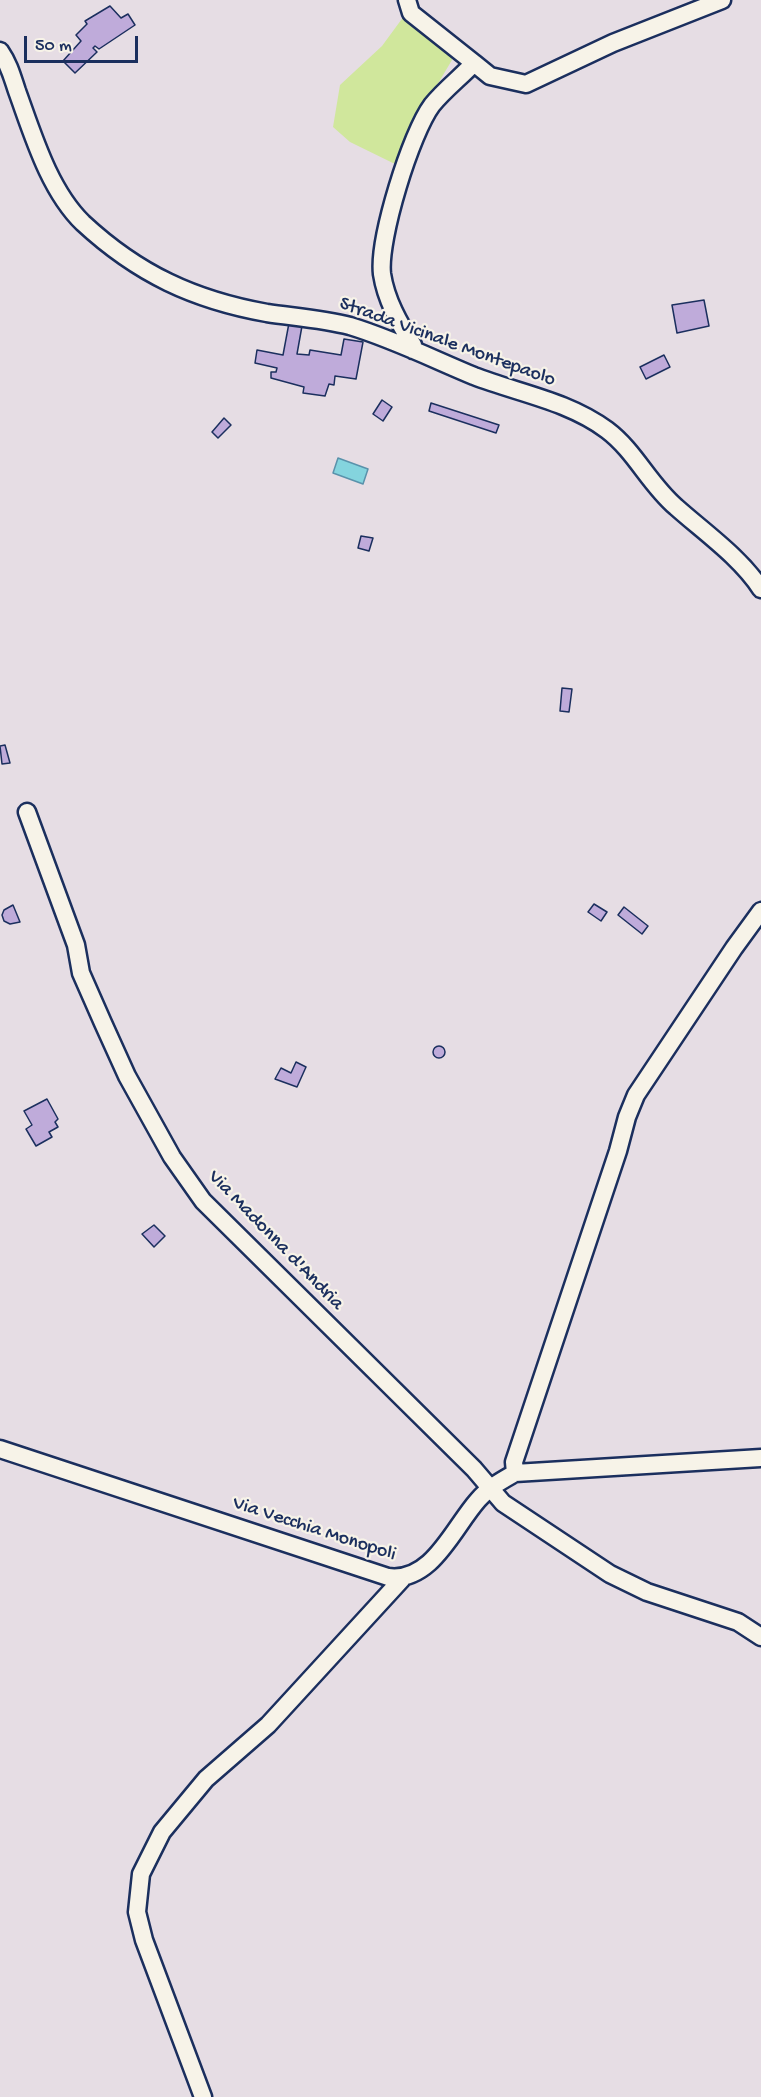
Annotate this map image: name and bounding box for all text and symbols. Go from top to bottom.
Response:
scale bar [27,24,141,62]
text: 50 m [35,36,72,57]
street label: Strada Vicinale Montepaolo [336,293,558,393]
street label: Via Madonna d'Andria [202,1166,348,1316]
street label: Via Vecchia Monopoli [229,1492,399,1568]

